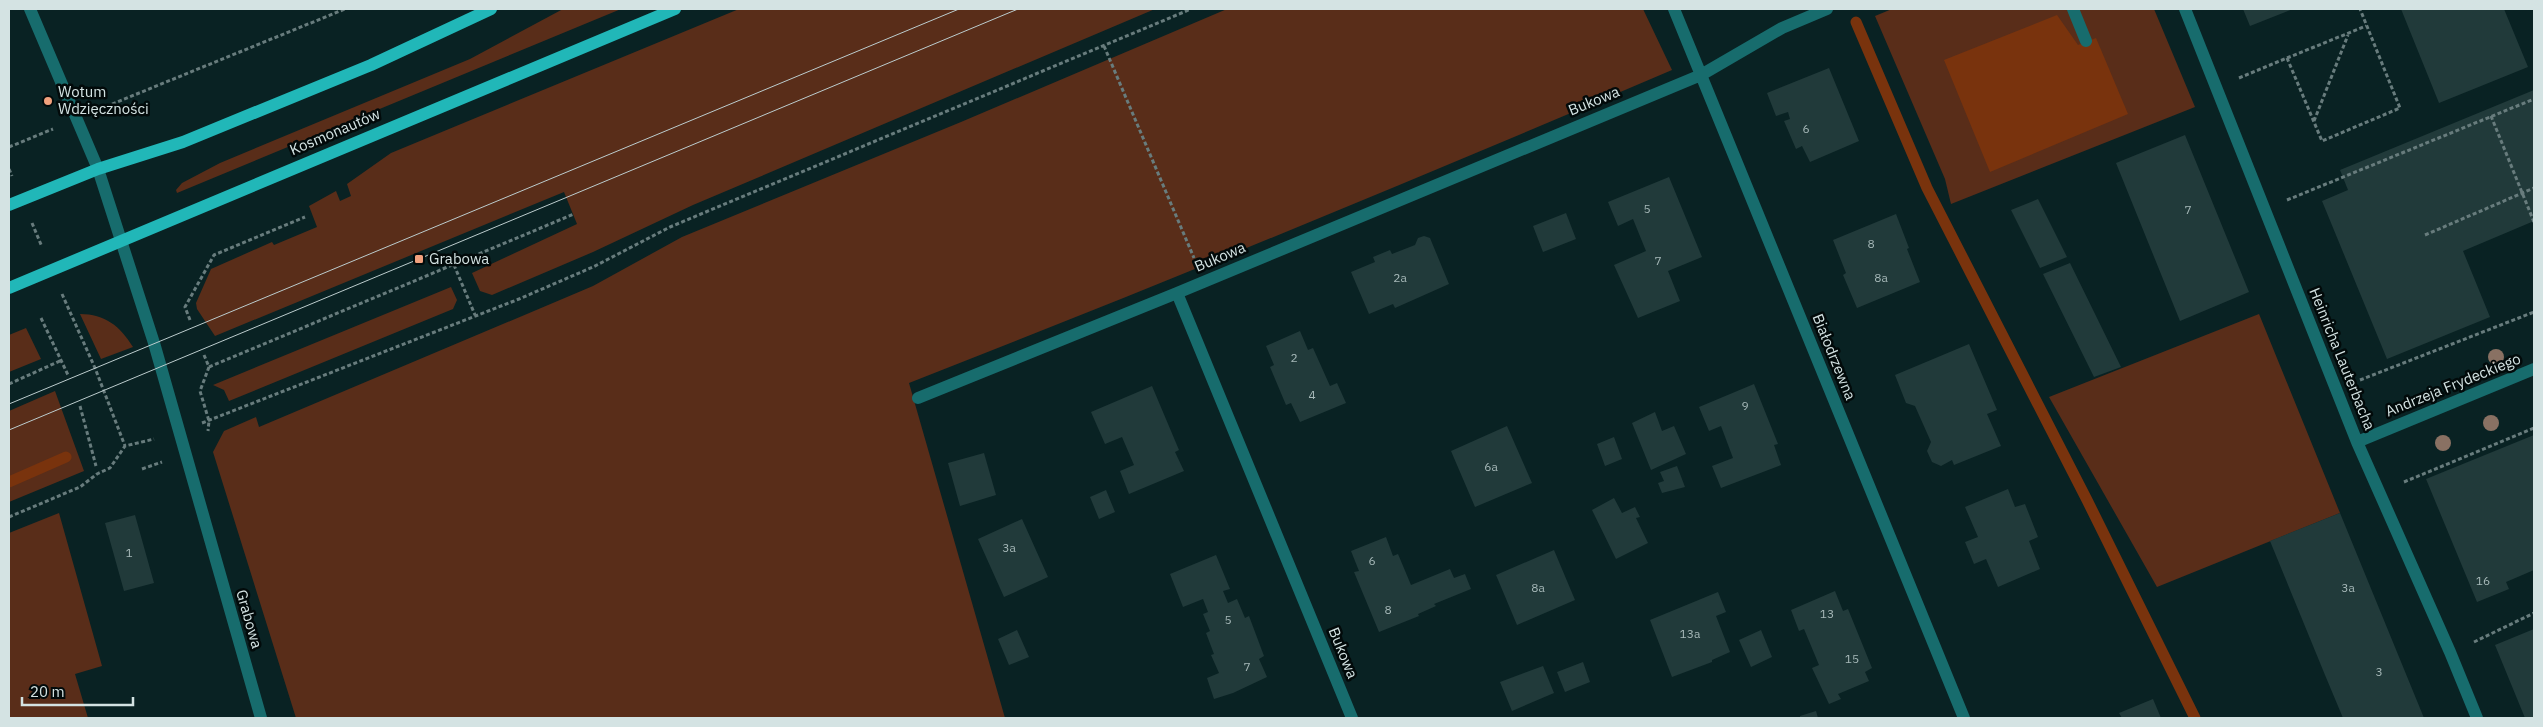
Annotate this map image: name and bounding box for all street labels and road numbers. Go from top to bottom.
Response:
street label: Bukowa [1565,82,1622,119]
street label: Kosmonautów [287,104,383,159]
street label: Bukowa [1191,237,1248,276]
street label: Heinricha Lauterbacha [2305,285,2380,433]
street label: Białodrzewna [1809,311,1860,403]
street label: Andrzeja Frydeckiego [2382,349,2523,420]
street label: Grabowa [232,587,267,650]
street label: Bukowa [1325,624,1362,681]

